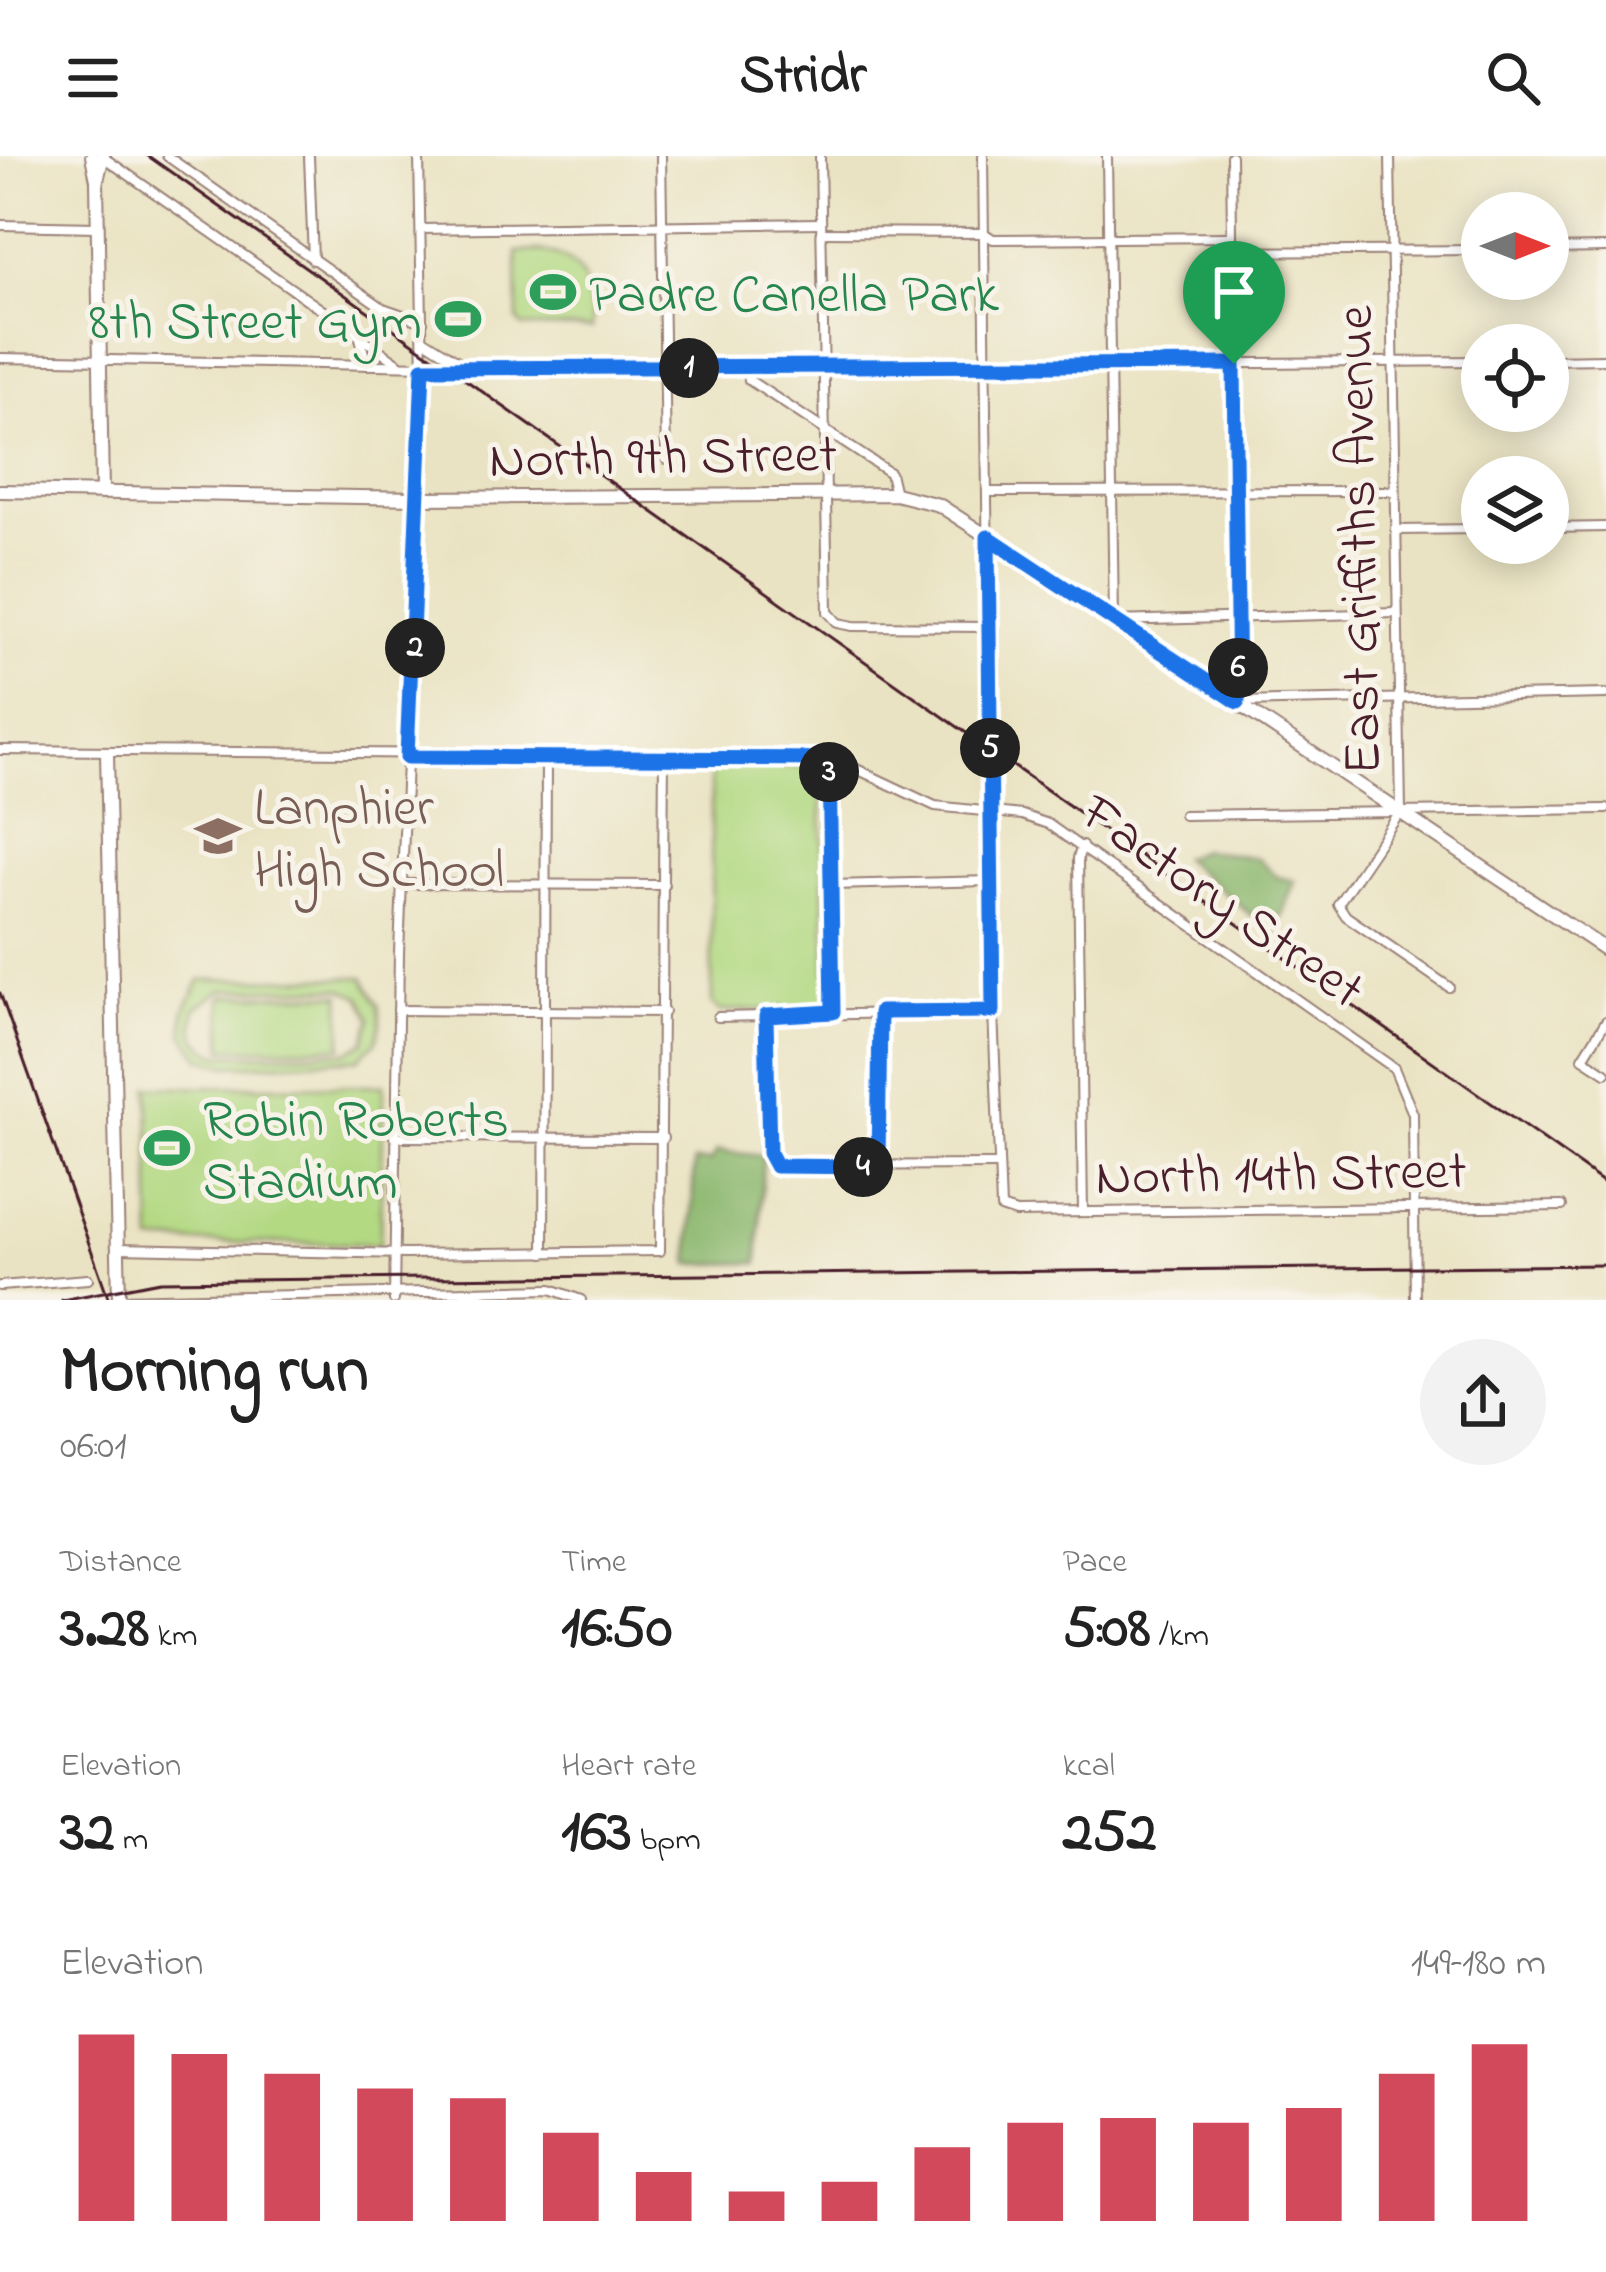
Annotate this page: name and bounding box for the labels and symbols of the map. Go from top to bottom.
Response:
north arrow [1461,192,1569,300]
pin [1183,241,1285,364]
place label: Padre Canella Park [589,259,999,337]
sports icon: Padre Canella Park [528,267,578,317]
place label: 8th Street Gym [89,286,422,364]
sports icon: 8th Street Gym [433,294,483,344]
street label: East Griffiths Avenue [1319,304,1405,775]
pin: 1 [659,338,719,398]
street label: North 9th Street [488,418,838,502]
pin: 2 [385,618,445,678]
pin: 6 [1208,638,1268,698]
pin: 5 [960,718,1020,778]
pin: 3 [799,742,859,802]
place label: Lanphier High School [254,772,504,913]
street label: Factory Street [1061,776,1378,1031]
school or university icon: Lanphier High School [193,811,243,861]
place label: Robin Roberts Stadium [203,1084,509,1224]
sports icon: Robin Roberts Stadium [142,1123,192,1173]
street label: North 14th Street [1095,1135,1467,1219]
pin: 4 [833,1137,893,1197]

